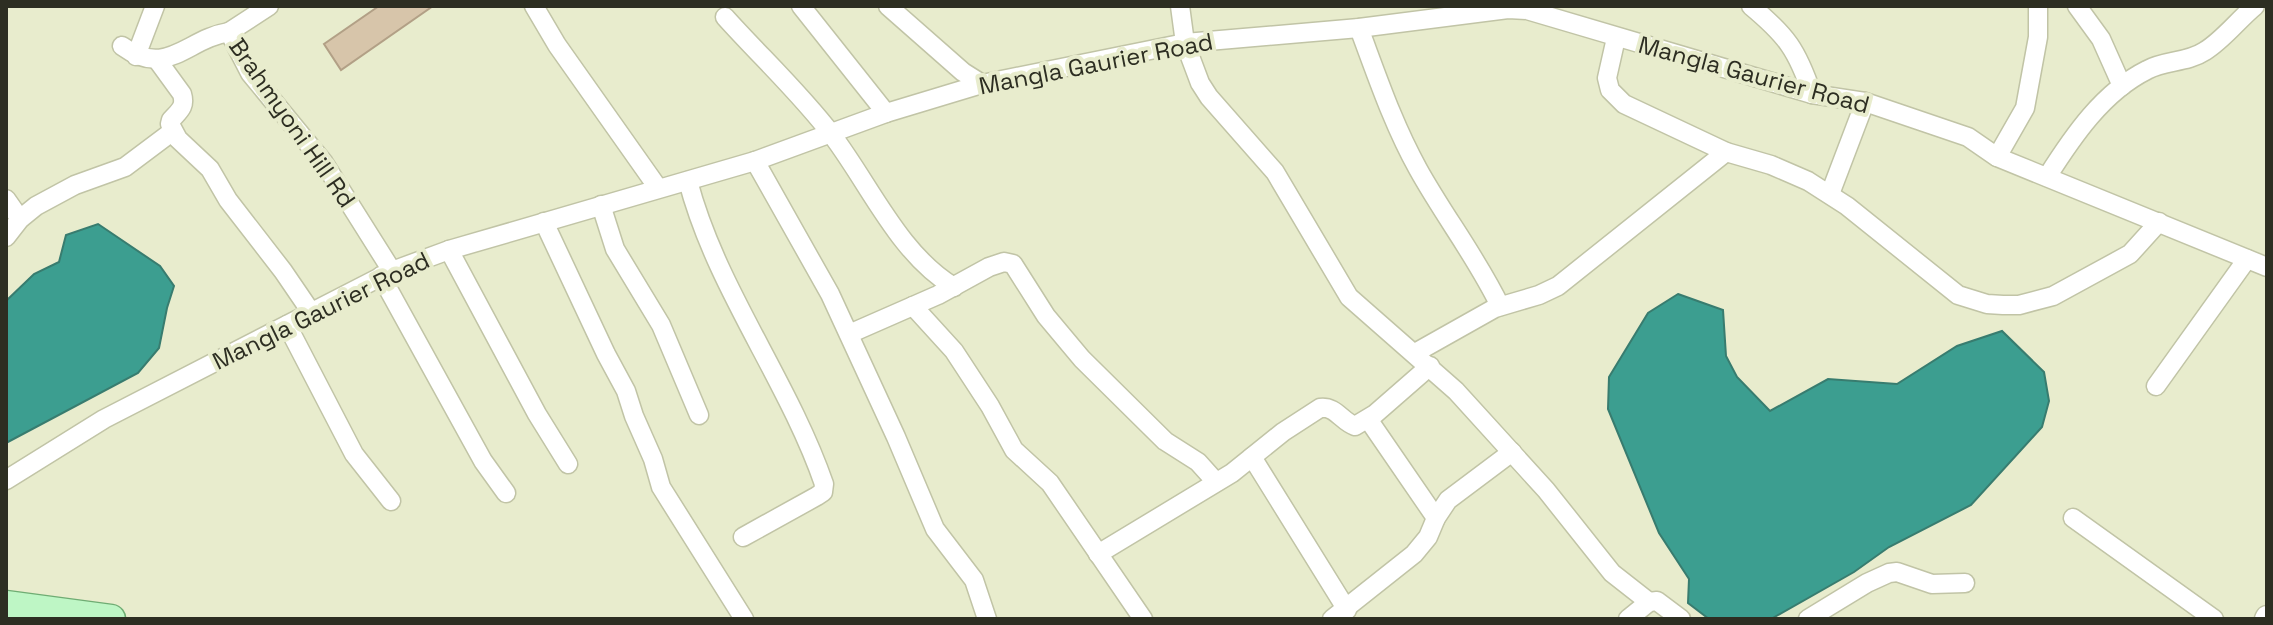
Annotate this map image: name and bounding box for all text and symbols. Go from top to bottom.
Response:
street label: Mangla Gaurier Road [976,26,1216,101]
street label: Mangla Gaurier Road [1635,29,1873,120]
street label: Brahmyoni Hill Rd [222,32,362,213]
street label: Mangla Gaurier Road [207,244,434,377]

